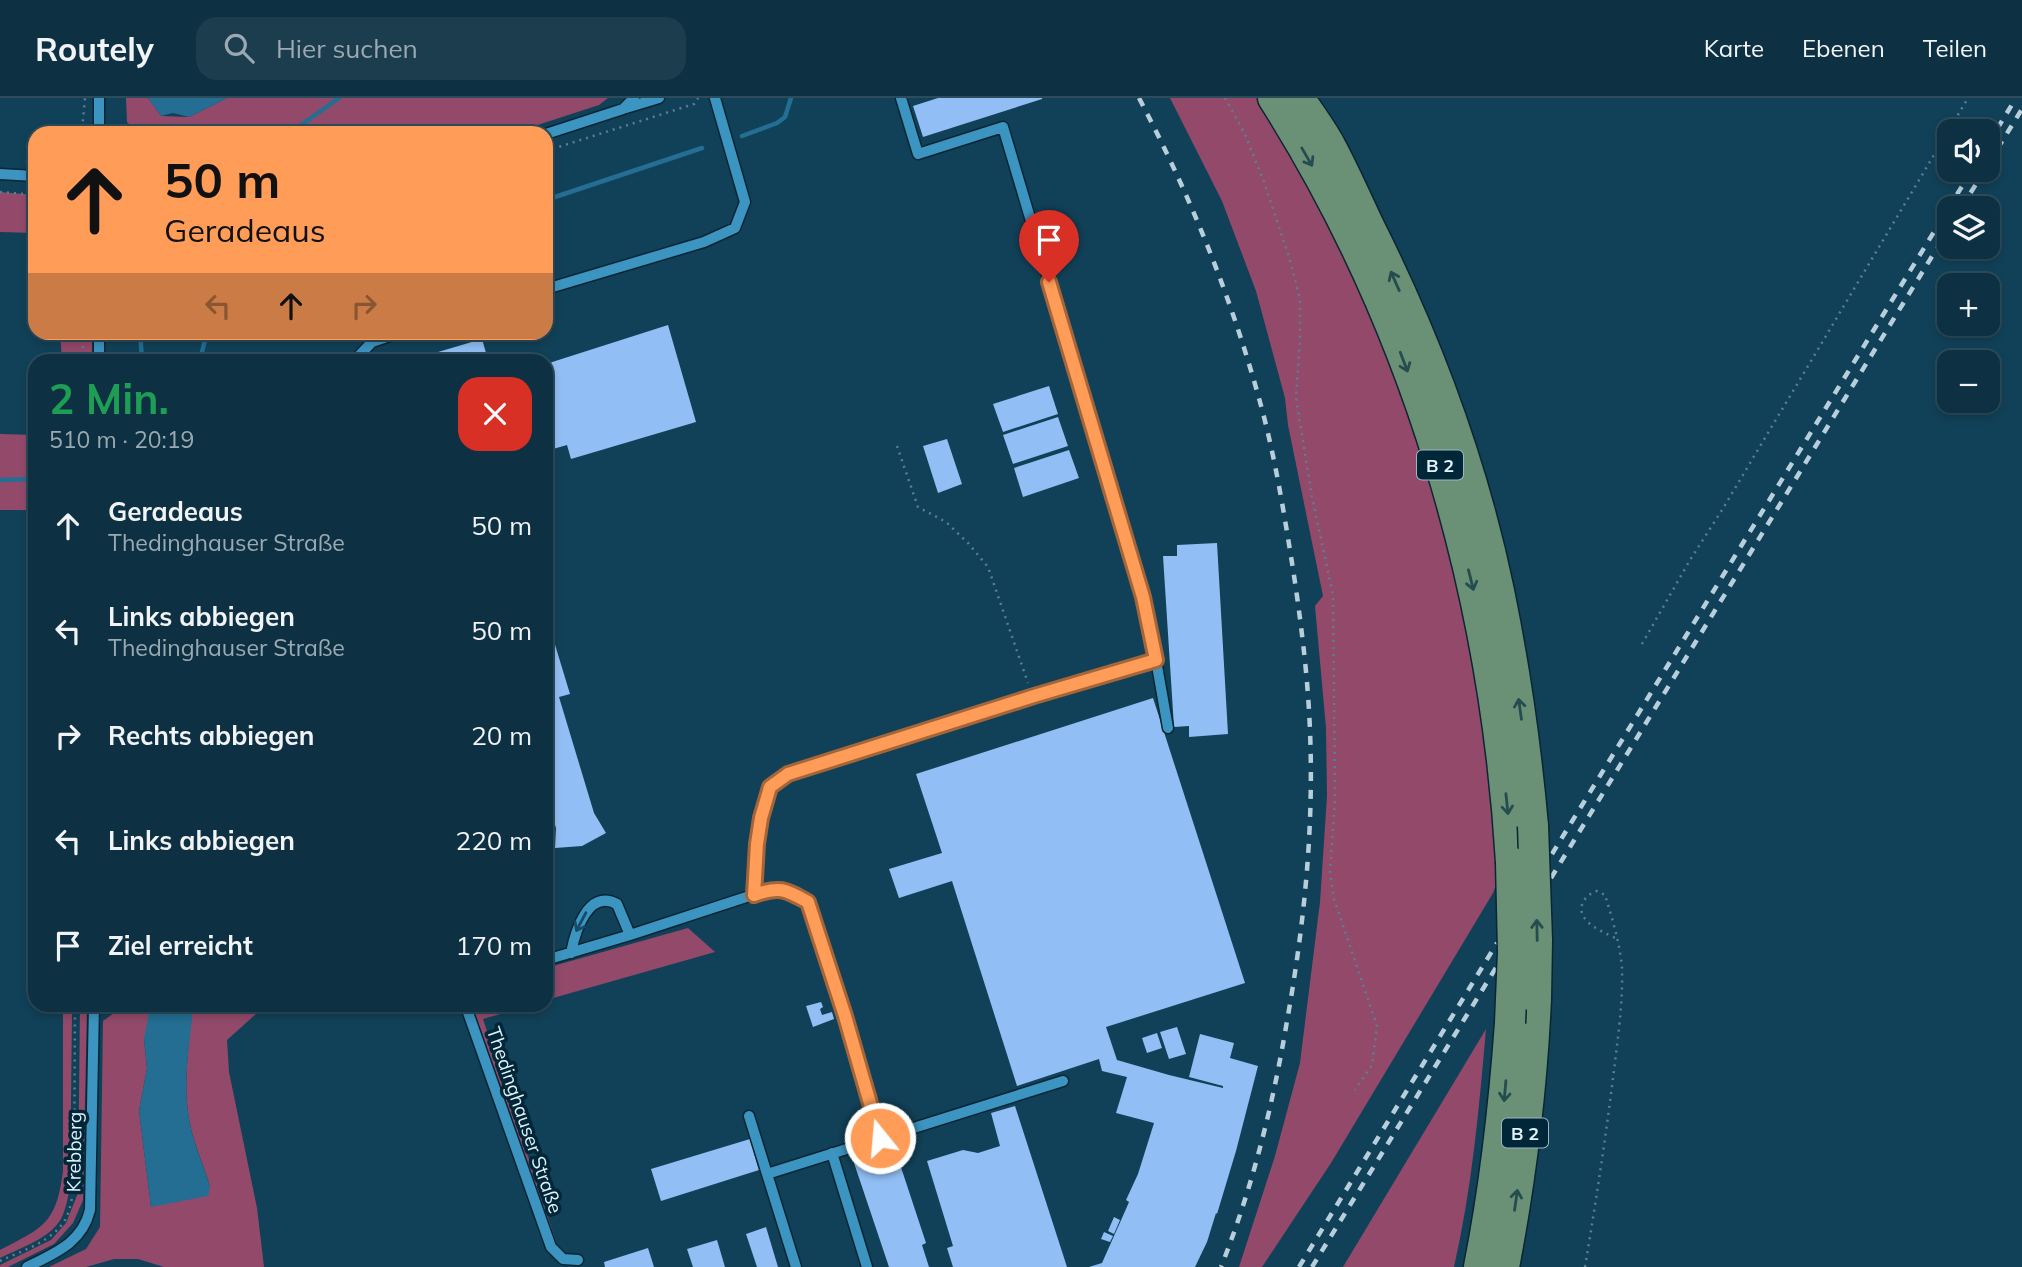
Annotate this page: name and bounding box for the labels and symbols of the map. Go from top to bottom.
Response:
one-way arrow [1301,146,1314,167]
pin [1019,210,1079,282]
one-way arrow [1388,271,1401,292]
one-way arrow [1399,351,1411,373]
road number: B 2 [1417,450,1463,480]
one-way arrow [1465,568,1478,590]
one-way arrow [1514,699,1527,721]
one-way arrow [1500,792,1513,815]
one-way arrow [574,912,588,932]
one-way arrow [1530,919,1544,942]
street label: Thedinghauser Straße [482,1024,568,1216]
one-way arrow [1498,1079,1511,1102]
position arrow [843,1101,917,1175]
street label: Krebberg [61,1112,87,1192]
road number: B 2 [1502,1118,1548,1148]
one-way arrow [1510,1189,1523,1212]

